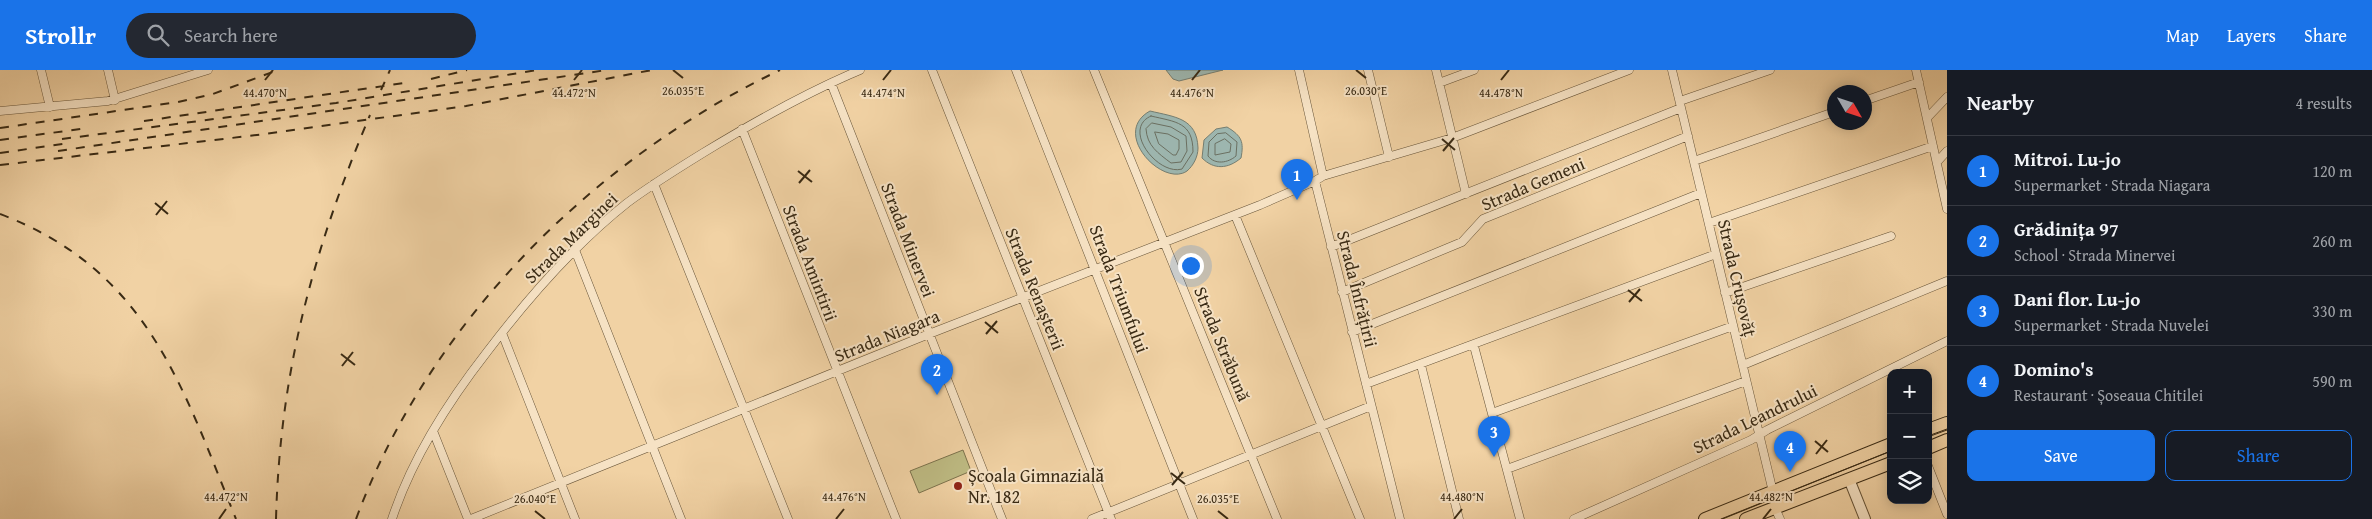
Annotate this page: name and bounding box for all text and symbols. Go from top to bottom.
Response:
search box [126,13,476,58]
text: Strollr [25,18,96,53]
icon: search [144,21,172,49]
text: Search here [184,21,278,49]
text: Map [2166,22,2199,49]
text: Layers [2227,22,2276,49]
text: Share [2304,22,2347,49]
text: 26.035°E [662,82,704,99]
text: 26.030°E [1345,82,1387,99]
text: 44.470°N [243,84,287,101]
text: 44.472°N [552,84,596,101]
text: 44.474°N [861,84,905,101]
text: 44.476°N [1170,84,1214,101]
text: 44.478°N [1479,84,1523,101]
north arrow [1827,85,1872,130]
text: Nearby [1967,87,2034,118]
text: 4 results [2295,91,2352,115]
text: Mitroi. Lu-jo [2014,145,2121,173]
street label: Strada Gemeni [1477,150,1589,218]
pin: 1 [1281,159,1313,200]
text: 1 [1979,159,1987,183]
text: 120 m [2312,159,2352,183]
text: Supermarket · Strada Niagara [2014,173,2210,197]
street label: Strada Minervei [874,179,943,301]
street label: Strada Marginei [518,186,624,289]
street label: Strada Amintirii [776,201,845,325]
text: Grădinița 97 [2014,215,2119,243]
street label: Strada Crușovăț [1711,217,1764,340]
street label: Strada Triumfului [1083,221,1156,357]
street label: Strada Renașterii [999,224,1072,354]
street label: Strada Înfrățirii [1330,228,1385,350]
text: 2 [1979,229,1987,253]
text: 260 m [2312,229,2352,253]
text: School · Strada Minervei [2014,243,2176,267]
your location [1178,253,1204,279]
street label: Strada Străbună [1187,282,1258,406]
text: Dani flor. Lu-jo [2014,285,2140,313]
text: 3 [1979,299,1987,323]
text: 330 m [2312,299,2352,323]
street label: Strada Niagara [830,302,944,369]
text: Supermarket · Strada Nuvelei [2014,313,2209,337]
pin: 2 [921,354,953,395]
text: Domino's [2014,355,2093,383]
map controls [1887,369,1932,504]
button: + [1887,369,1932,414]
text: 4 [1979,369,1987,393]
text: 590 m [2312,369,2352,393]
street label: Strada Leandrului [1688,377,1822,460]
text: Restaurant · Șoseaua Chitilei [2014,383,2203,407]
button: − [1887,414,1932,459]
pin: 3 [1478,416,1510,457]
button: Save [1967,430,2155,481]
button: Share [2165,430,2352,481]
pin: 4 [1774,431,1806,472]
button: layers [1887,459,1932,504]
place label: Școala Gimnazială Nr. 182 [968,462,1104,510]
marker: Școala Gimnazială Nr. 182 [952,480,964,492]
text: 44.472°N [204,488,248,505]
text: 44.476°N [822,488,866,505]
text: 44.480°N [1440,488,1484,505]
text: 44.482°N [1749,488,1793,505]
text: 26.040°E [514,490,556,507]
text: 26.035°E [1197,490,1239,507]

